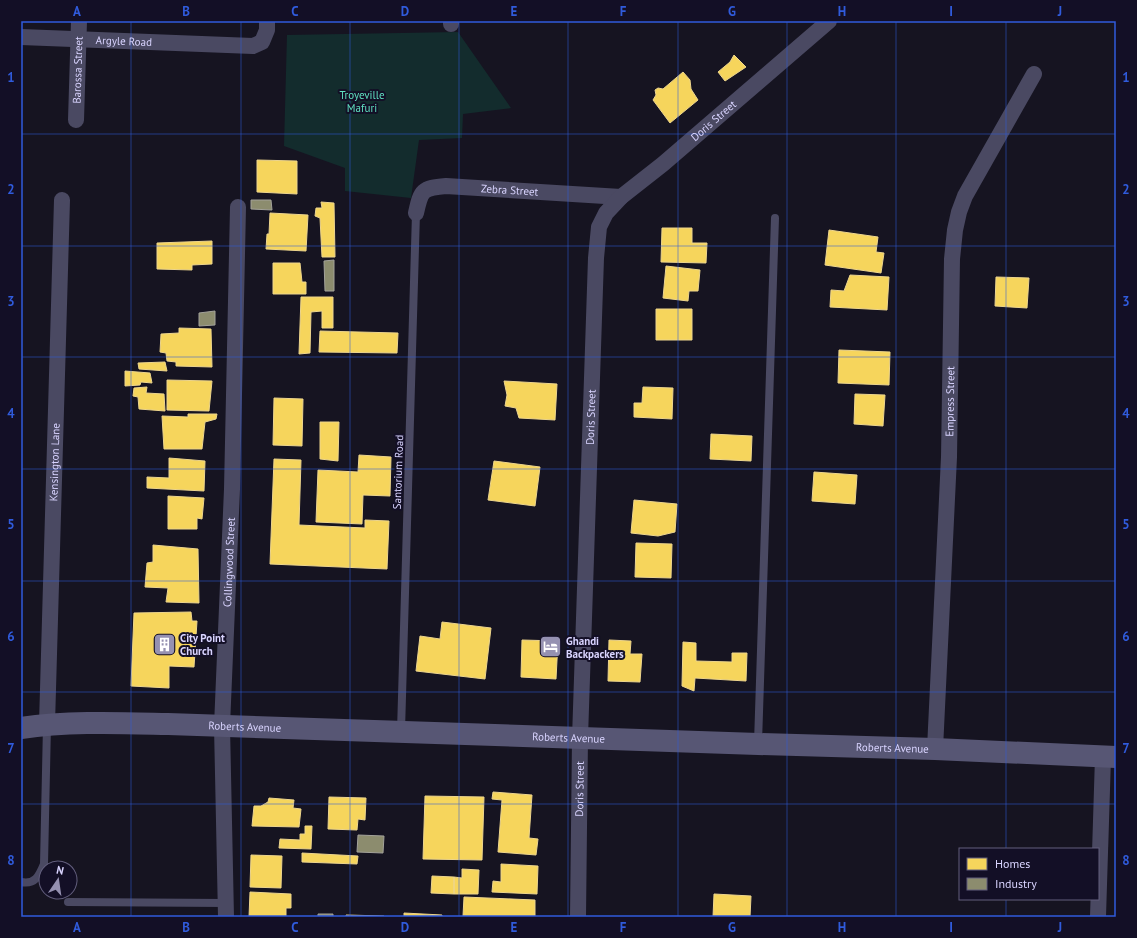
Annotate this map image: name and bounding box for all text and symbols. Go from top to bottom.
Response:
text: A [73,3,81,20]
text: B [182,3,190,20]
text: C [291,3,299,20]
text: D [401,3,409,20]
text: E [511,3,518,20]
text: F [620,3,627,20]
text: G [728,3,736,20]
text: H [838,3,846,20]
text: I [949,3,953,20]
text: J [1057,3,1062,20]
street label: Argyle Road [96,33,152,49]
street label: Barossa Street [69,36,86,104]
text: 1 [7,69,15,86]
text: 1 [1122,69,1130,86]
park label: Troyeville Mafuri [339,88,385,115]
street label: Doris Street [688,97,739,144]
text: 2 [7,181,15,198]
street label: Zebra Street [481,181,539,199]
text: 2 [1122,181,1130,198]
text: 3 [7,293,15,310]
text: 3 [1122,293,1130,310]
street label: Empress Street [942,366,957,437]
street label: Doris Street [583,389,599,445]
text: 4 [7,405,15,422]
text: 4 [1122,405,1130,422]
street label: Kensington Lane [46,422,63,501]
street label: Santorium Road [390,434,406,510]
text: 5 [7,516,15,533]
text: 5 [1122,516,1130,533]
street label: Collingwood Street [220,517,238,607]
text: 6 [7,628,15,645]
text: 6 [1122,628,1130,645]
building icon: City Point Church [151,631,177,657]
place label: City Point Church [180,631,225,658]
hotel icon: Ghandi Backpackers [537,634,563,660]
place label: Ghandi Backpackers [566,634,624,661]
street label: Roberts Avenue [208,718,282,735]
street label: Roberts Avenue [532,729,606,746]
text: 7 [7,740,15,757]
street label: Roberts Avenue [856,740,929,756]
text: 7 [1122,740,1130,757]
street label: Doris Street [572,761,587,817]
legend [959,848,1099,900]
text: 8 [7,852,15,869]
text: 8 [1122,852,1130,869]
text: Homes [995,856,1030,871]
north arrow [38,860,78,900]
text: N [55,863,65,878]
text: Industry [995,876,1037,891]
text: A [73,919,81,936]
text: B [182,919,190,936]
text: C [291,919,299,936]
text: D [401,919,409,936]
text: E [511,919,518,936]
text: F [620,919,627,936]
text: G [728,919,736,936]
text: H [838,919,846,936]
text: I [949,919,953,936]
text: J [1057,919,1062,936]

